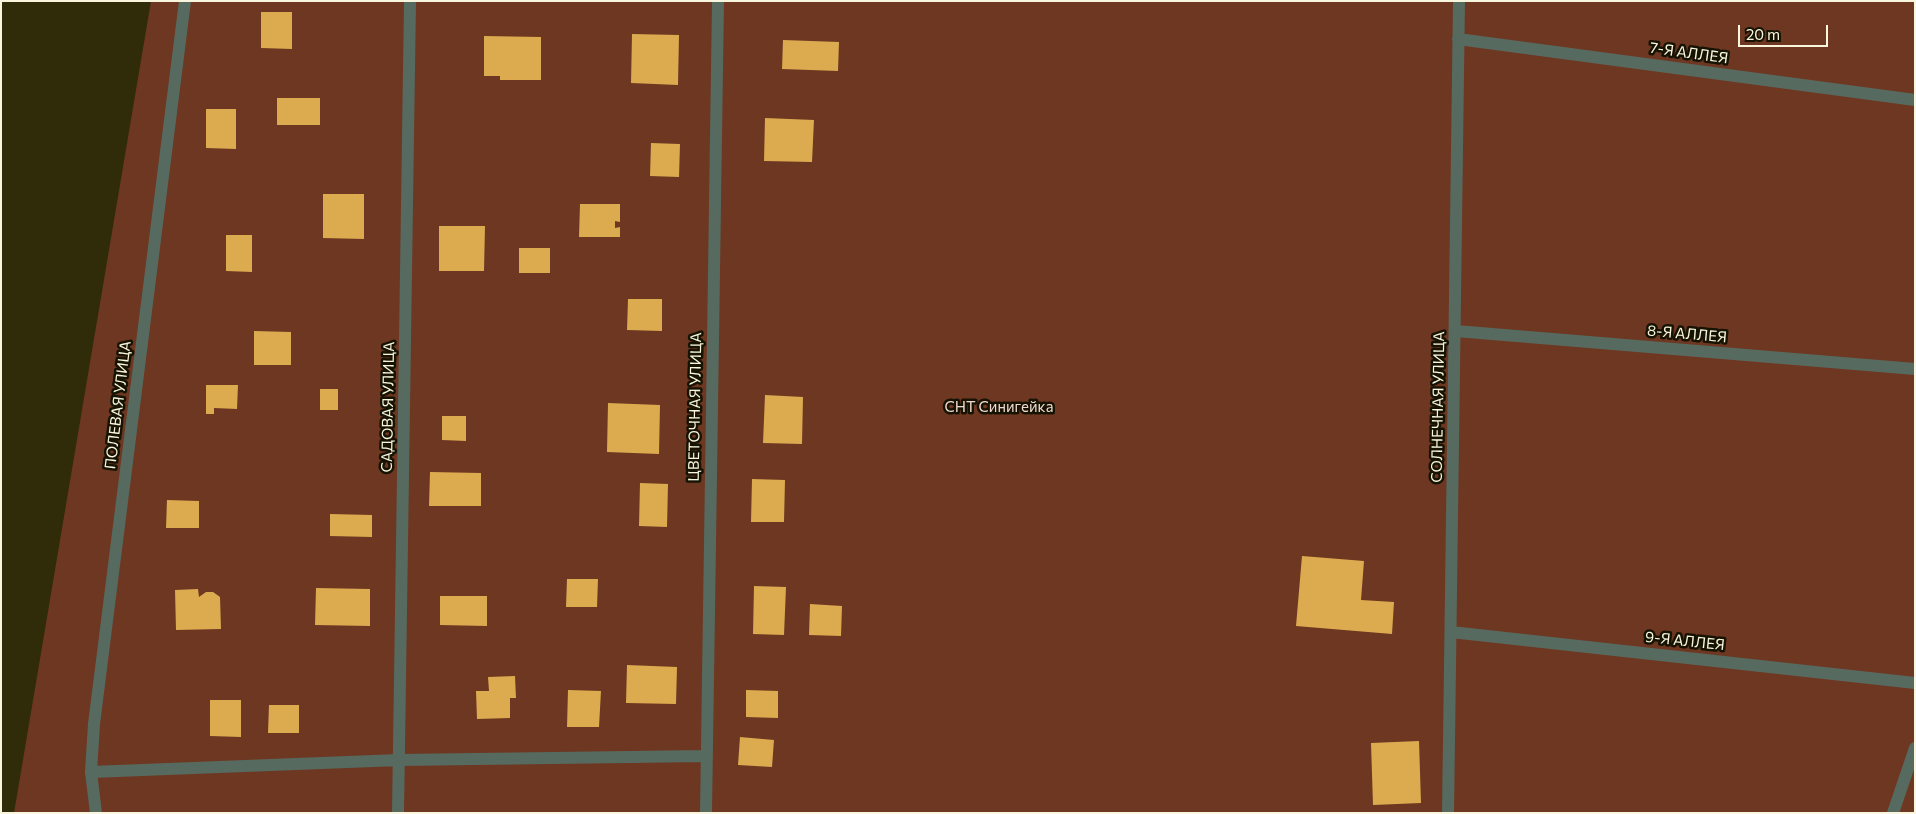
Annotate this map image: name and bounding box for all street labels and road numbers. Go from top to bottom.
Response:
street label: 7-Я АЛЛЕЯ [1649,39,1729,67]
street label: 8-Я АЛЛЕЯ [1646,322,1728,346]
street label: СОЛНЕЧНАЯ УЛИЦА [1428,331,1448,483]
street label: ЦВЕТОЧНАЯ УЛИЦА [685,332,705,482]
street label: ПОЛЕВАЯ УЛИЦА [101,340,135,470]
street label: САДОВАЯ УЛИЦА [378,342,398,472]
street label: 9-Я АЛЛЕЯ [1644,628,1726,654]

